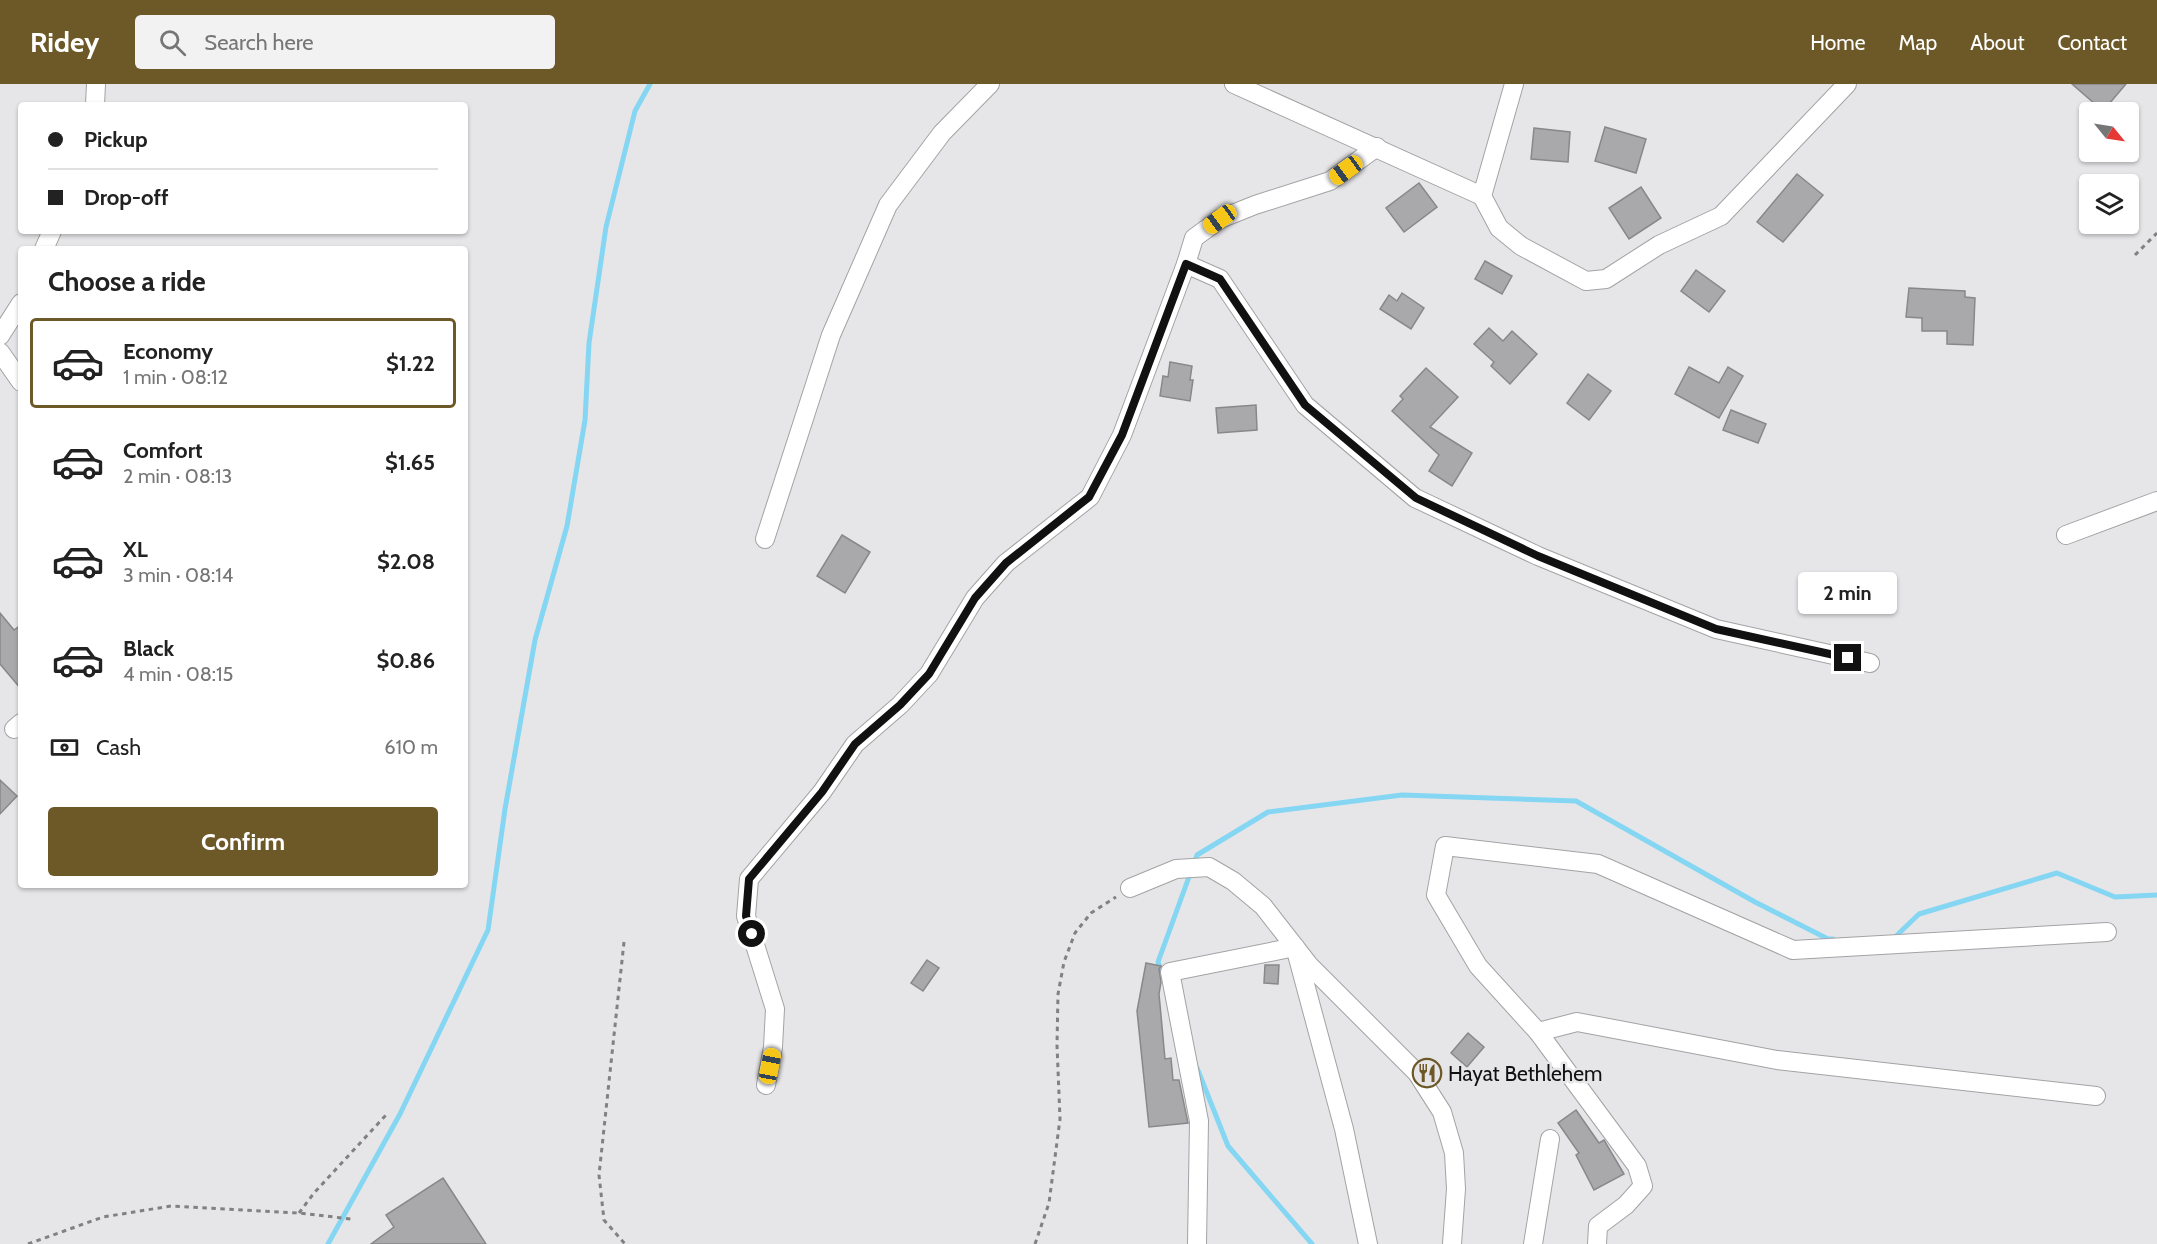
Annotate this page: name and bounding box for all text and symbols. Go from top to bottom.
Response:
search box [135,15,555,69]
text: Ridey [30,25,99,59]
icon: search [156,26,189,59]
text: Search here [204,29,314,56]
text: Home [1810,30,1866,55]
text: Map [1899,30,1937,55]
text: About [1970,30,2024,55]
text: Contact [2057,30,2127,55]
north arrow [2079,102,2139,162]
map controls [2079,102,2139,234]
text: Pickup [84,126,148,153]
car [1326,152,1366,188]
button: layers [2079,174,2139,234]
text: Drop-off [84,184,168,211]
car [1200,201,1240,237]
text: Choose a ride [48,265,206,298]
icon: car [51,336,105,390]
text: Economy [123,338,213,365]
text: $1.22 [386,350,435,377]
text: 1 min · 08:12 [123,365,228,389]
icon: car [51,435,105,489]
text: Comfort [123,437,202,464]
text: $1.65 [385,449,435,476]
text: 2 min · 08:13 [123,464,232,488]
icon: car [51,534,105,588]
text: XL [123,536,148,563]
text: $2.08 [377,548,435,575]
text: 3 min · 08:14 [123,563,233,587]
callout: 2 min [1798,571,1898,613]
text: 2 min [1823,581,1872,605]
icon: car [51,633,105,687]
text: Black [123,635,174,662]
route end [1834,644,1861,671]
text: $0.86 [376,647,435,674]
text: 4 min · 08:15 [123,662,233,686]
icon: cash [48,731,81,764]
text: Cash [96,734,141,761]
text: 610 m [384,735,438,759]
button: Confirm [48,807,438,876]
route start [738,920,765,947]
car [758,1047,782,1085]
restaurant icon: Hayat Bethlehem [1411,1057,1443,1089]
place label: Hayat Bethlehem [1448,1061,1602,1086]

